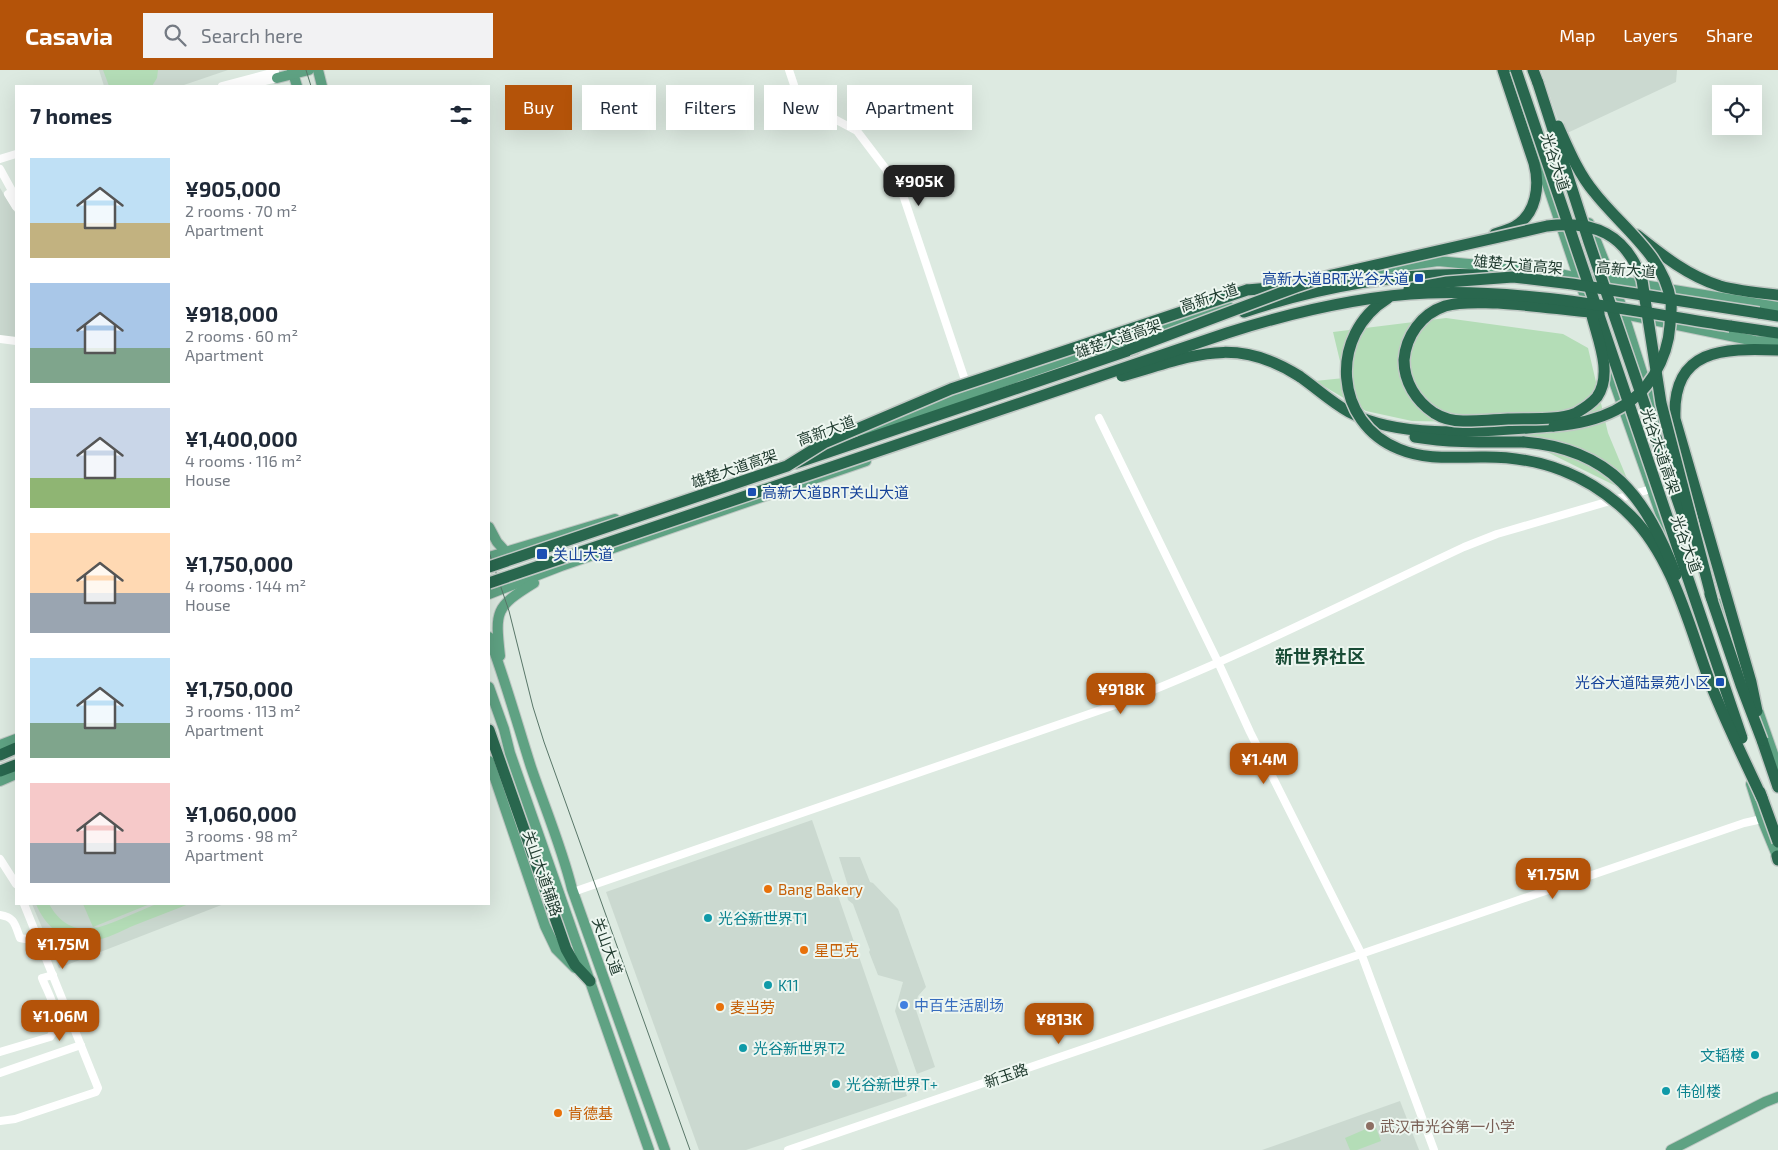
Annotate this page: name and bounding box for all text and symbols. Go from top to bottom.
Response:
search box [143,13,493,58]
text: Casavia [25,21,113,50]
icon: search [161,21,189,49]
text: Search here [201,24,303,47]
text: Map [1559,24,1595,46]
text: Layers [1623,24,1678,46]
text: Share [1706,24,1753,46]
chip: Buy [505,85,572,130]
chip: Rent [582,85,656,130]
chip: Filters [666,85,754,130]
chip: New [764,85,837,130]
chip: Apartment [847,85,972,130]
map controls [1712,85,1762,135]
button: locate [1712,85,1762,135]
icon: filters [447,101,475,129]
text: 7 homes [30,103,112,128]
street label: 光谷大道 [1538,131,1574,193]
pin: ¥905K [884,164,954,207]
text: ¥905K [894,171,944,190]
text: ¥905,000 [185,176,281,201]
icon: home [70,178,130,238]
text: 2 rooms · 70 m² [185,201,297,220]
text: Apartment [185,220,264,239]
street label: 雄楚大道高架 [1472,251,1564,277]
street label: 高新大道 [1595,257,1657,281]
place label: 高新大道BRT光谷大道 [1262,269,1409,287]
marker: 高新大道BRT光谷大道 [1413,272,1425,284]
street label: 高新大道 [1178,279,1240,315]
text: ¥918,000 [185,301,278,326]
icon: home [70,303,130,363]
street label: 雄楚大道高架 [1073,315,1163,361]
text: 2 rooms · 60 m² [185,326,298,345]
text: Apartment [185,345,264,364]
street label: 光谷大道高架 [1638,406,1684,496]
street label: 高新大道 [795,411,857,449]
text: ¥1,400,000 [185,426,298,451]
icon: home [70,428,130,488]
street label: 雄楚大道高架 [689,445,779,491]
text: 4 rooms · 116 m² [185,451,302,470]
text: House [185,470,231,489]
place label: 高新大道BRT关山大道 [762,483,909,501]
marker: 高新大道BRT关山大道 [746,486,758,498]
street label: 光谷大道 [1668,513,1706,575]
place label: 关山大道 [553,545,613,563]
marker: 关山大道 [535,547,549,561]
text: ¥1,750,000 [185,551,293,576]
icon: home [70,553,130,613]
text: 4 rooms · 144 m² [185,576,306,595]
text: House [185,595,231,614]
district label: 新世界社区 [1275,645,1365,667]
pin: ¥918K [1086,672,1156,715]
place label: 光谷大道陆景苑小区 [1575,673,1710,691]
text: ¥1,750,000 [185,676,293,701]
marker: 光谷大道陆景苑小区 [1714,676,1726,688]
icon: home [70,678,130,738]
text: ¥918K [1097,679,1145,698]
text: 3 rooms · 113 m² [185,701,301,720]
text: Apartment [185,720,264,739]
pin: ¥1.4M [1229,742,1299,785]
text: ¥1.4M [1241,749,1287,768]
text: ¥1,060,000 [185,801,297,826]
icon: home [70,803,130,863]
text: 3 rooms · 98 m² [185,826,298,845]
street label: 关山大道辅路 [520,828,566,918]
text: Apartment [185,845,264,864]
pin: ¥1.75M [1512,858,1594,900]
text: ¥1.75M [1527,864,1579,883]
place label: Bang Bakery [778,880,863,898]
marker: Bang Bakery [762,883,774,895]
place label: 光谷新世界T1 [718,909,808,927]
marker: 光谷新世界T1 [702,912,714,924]
street label: 关山大道 [589,915,627,977]
pin: ¥1.75M [22,928,104,970]
text: ¥1.75M [37,934,89,953]
place label: 星巴克 [814,941,859,959]
marker: 星巴克 [798,944,810,956]
place label: K11 [778,976,799,994]
marker: K11 [762,979,774,991]
place label: 中百生活剧场 [914,996,1004,1014]
place label: 麦当劳 [730,998,775,1016]
marker: 中百生活剧场 [898,999,910,1011]
pin: ¥1.06M [19,1000,101,1042]
marker: 麦当劳 [714,1001,726,1013]
pin: ¥813K [1024,1002,1094,1045]
text: ¥1.06M [32,1006,88,1025]
text: ¥813K [1036,1009,1082,1028]
place label: 光谷新世界T2 [753,1039,845,1057]
marker: 光谷新世界T2 [737,1042,749,1054]
place label: 文韬楼 [1700,1046,1745,1064]
marker: 文韬楼 [1749,1049,1761,1061]
street label: 新玉路 [982,1059,1030,1091]
place label: 光谷新世界T+ [846,1075,938,1093]
marker: 光谷新世界T+ [830,1078,842,1090]
place label: 伟创楼 [1676,1082,1721,1100]
marker: 伟创楼 [1660,1085,1672,1097]
place label: 肯德基 [568,1104,613,1122]
marker: 肯德基 [552,1107,564,1119]
place label: 武汉市光谷第一小学 [1380,1117,1515,1135]
marker: 武汉市光谷第一小学 [1364,1120,1376,1132]

